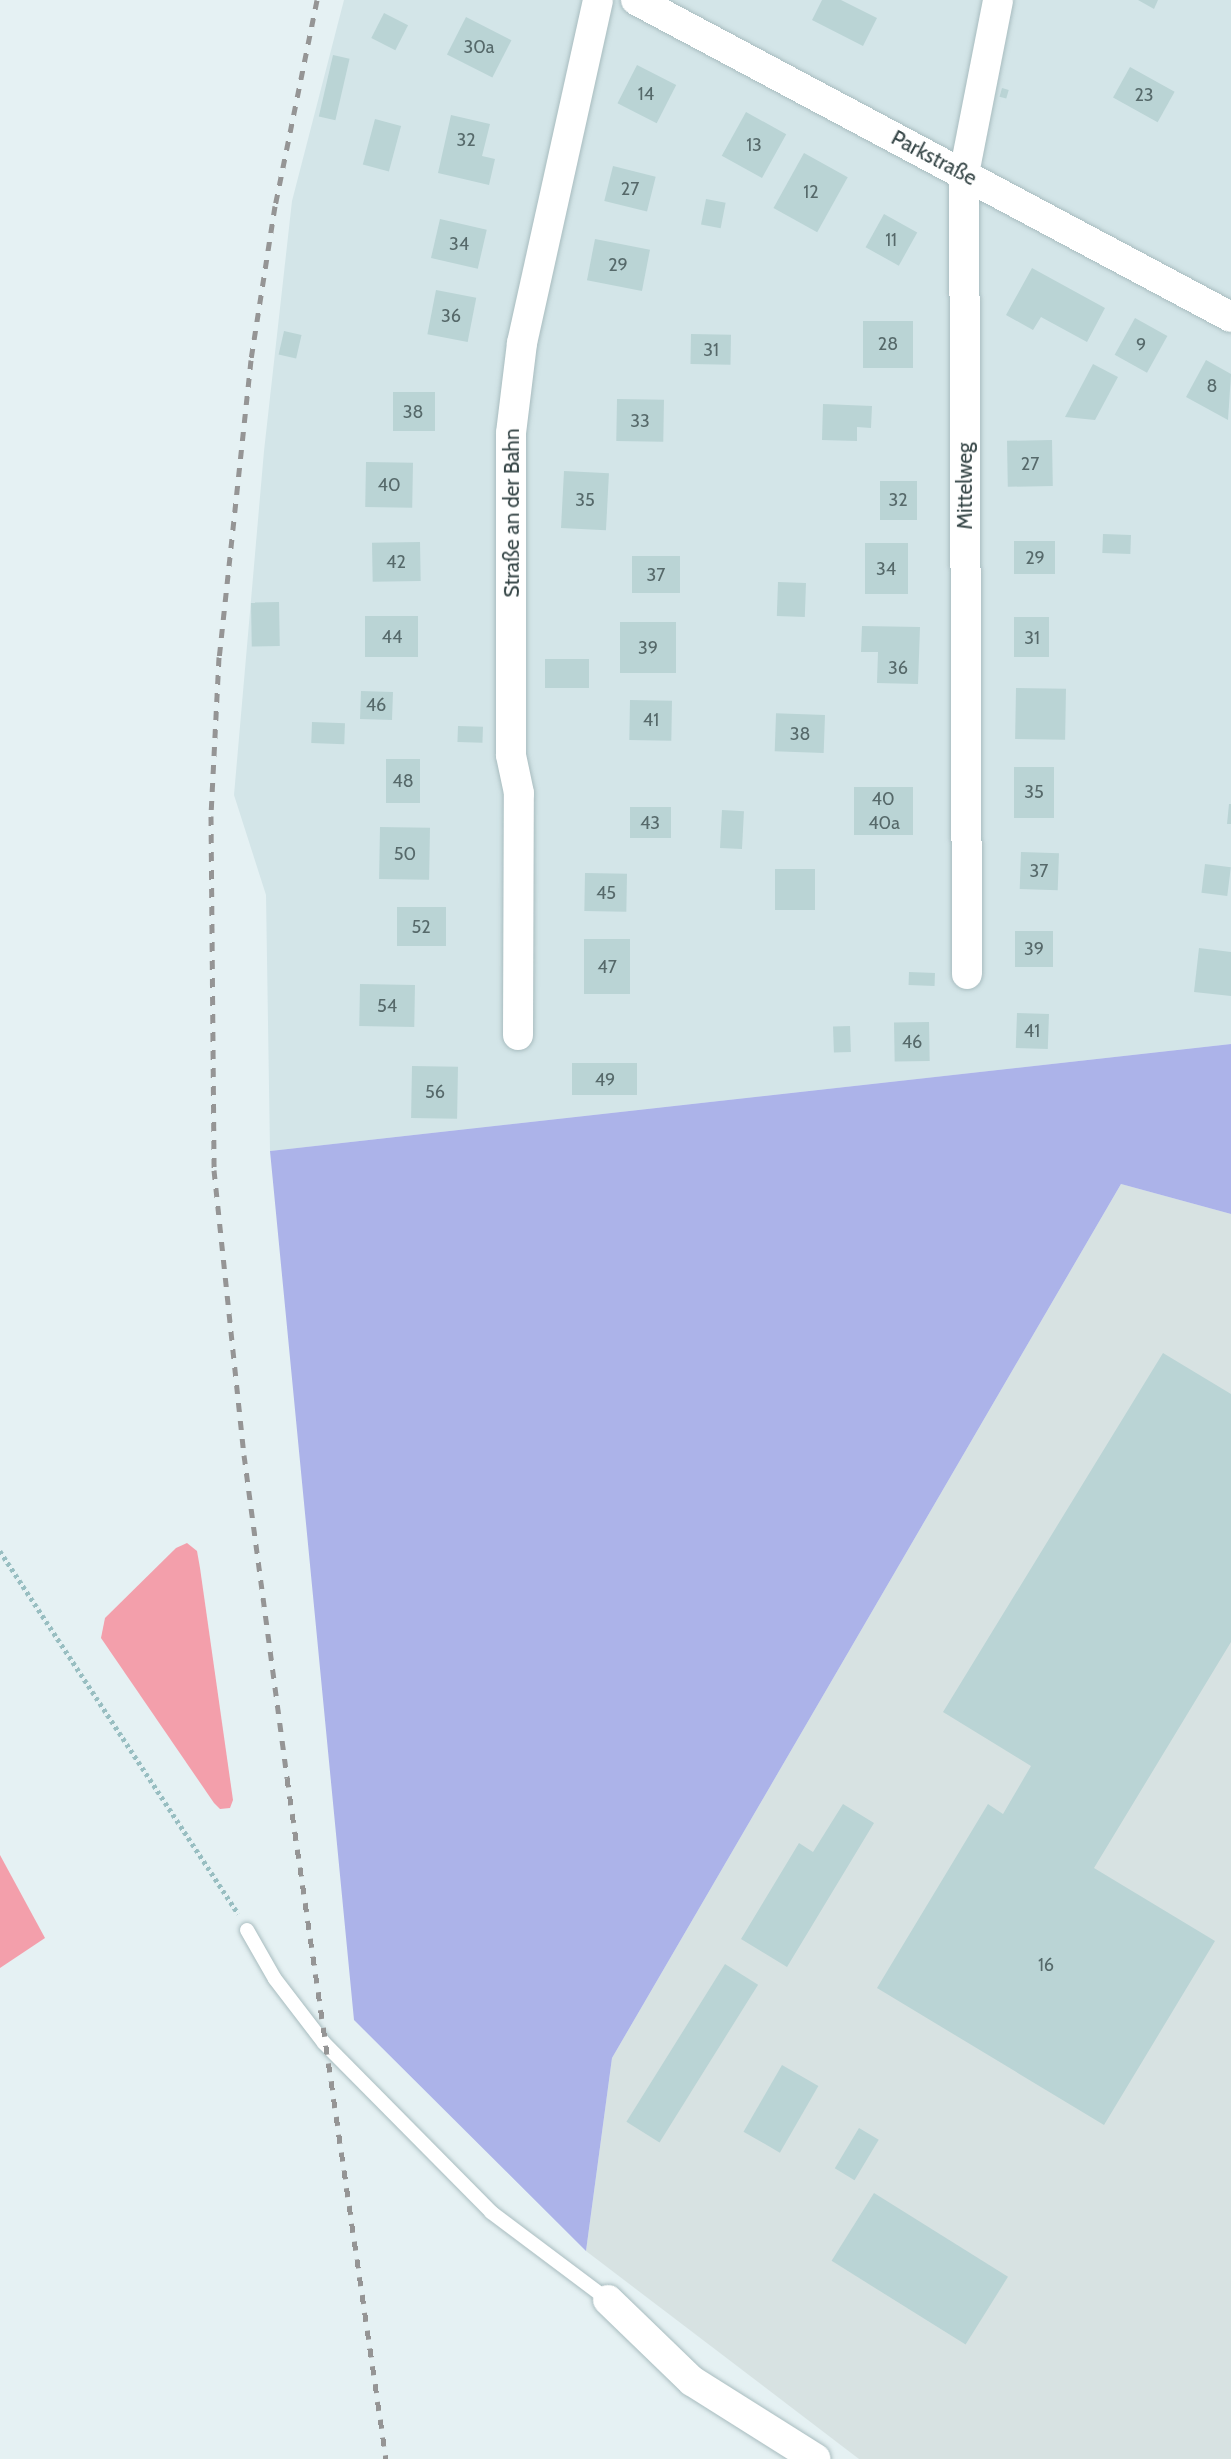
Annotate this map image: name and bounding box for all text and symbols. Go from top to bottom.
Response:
house number: 30a [464,36,494,58]
house number: 14 [638,83,654,105]
house number: 23 [1134,84,1154,106]
street label: Parkstraße [887,125,981,191]
house number: 32 [456,129,476,151]
house number: 13 [746,134,762,156]
house number: 27 [621,178,639,200]
house number: 12 [803,181,819,203]
house number: 11 [885,229,897,251]
house number: 34 [449,233,469,255]
house number: 29 [608,254,628,276]
house number: 36 [441,305,461,327]
house number: 28 [878,333,898,355]
house number: 9 [1136,334,1146,356]
house number: 31 [703,339,719,361]
house number: 8 [1207,375,1217,397]
house number: 38 [403,401,423,423]
house number: 33 [630,410,650,432]
street label: Straße an der Bahn [499,428,525,598]
street label: Mittelweg [952,442,978,530]
house number: 27 [1021,453,1039,475]
house number: 40 [378,474,400,496]
house number: 35 [575,489,595,511]
house number: 32 [888,489,908,511]
house number: 29 [1025,547,1045,569]
house number: 42 [386,551,406,573]
house number: 34 [876,558,896,580]
house number: 37 [647,564,665,586]
house number: 44 [382,626,402,648]
house number: 31 [1024,627,1040,649]
house number: 39 [638,637,658,659]
house number: 36 [888,657,908,679]
house number: 46 [366,694,386,716]
house number: 41 [643,709,659,731]
house number: 38 [790,723,810,745]
house number: 48 [392,770,414,792]
house number: 35 [1024,781,1044,803]
house number: 40 [872,788,894,810]
house number: 43 [640,812,660,834]
house number: 40a [868,812,900,834]
house number: 50 [394,843,416,865]
house number: 37 [1030,860,1048,882]
house number: 45 [596,882,616,904]
house number: 52 [411,916,431,938]
house number: 39 [1024,938,1044,960]
house number: 47 [597,956,617,978]
house number: 54 [377,995,397,1017]
house number: 41 [1024,1020,1040,1042]
house number: 46 [902,1031,922,1053]
house number: 49 [595,1069,615,1091]
house number: 56 [425,1081,445,1103]
house number: 16 [1038,1954,1054,1976]

